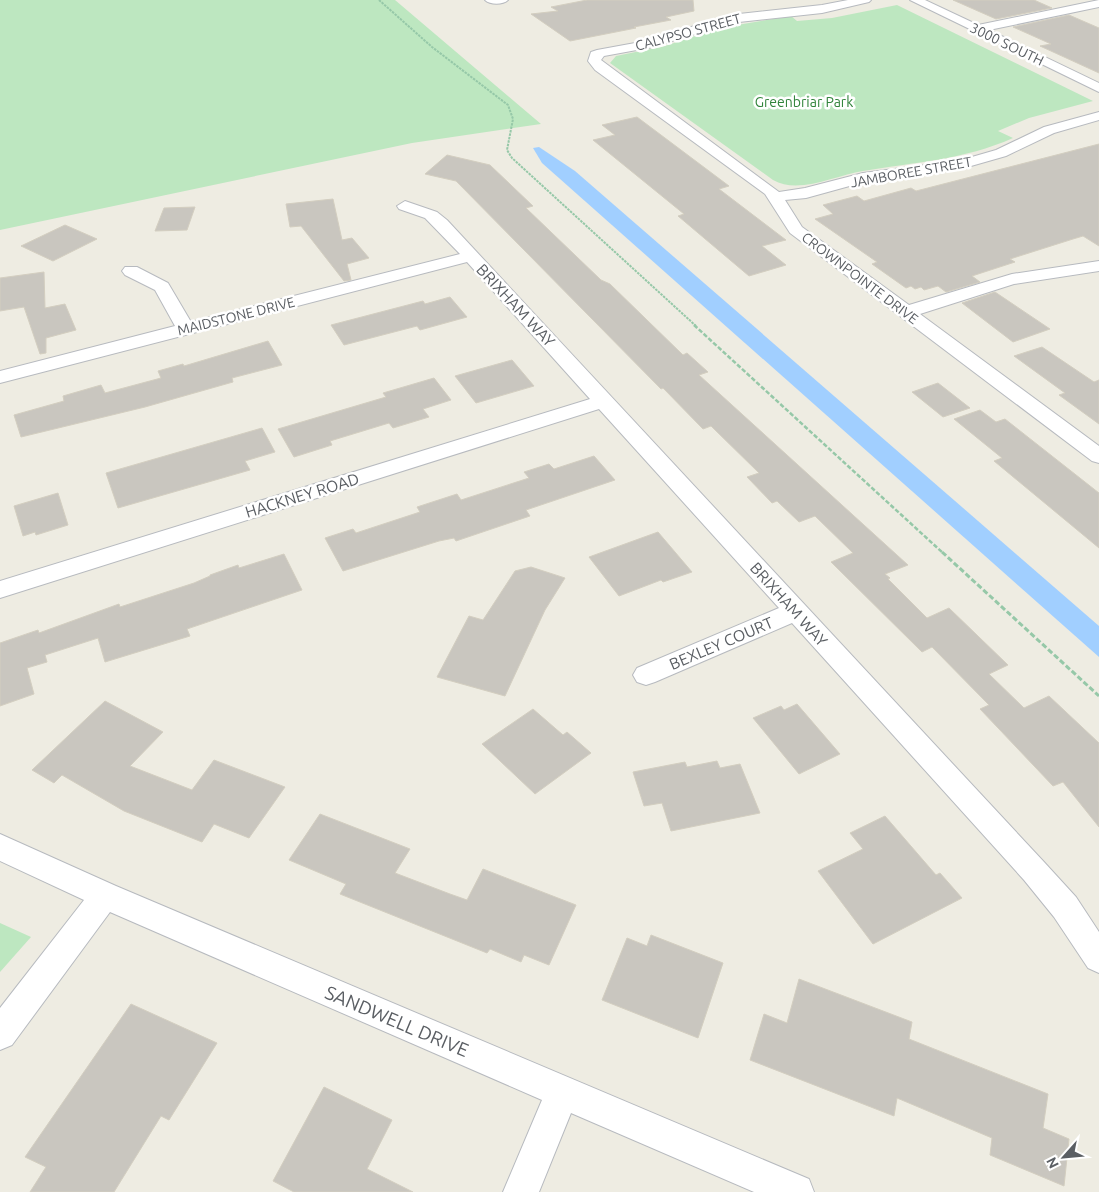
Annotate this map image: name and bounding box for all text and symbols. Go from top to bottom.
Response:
street label: CALYPSO STREET [633,10,743,54]
street label: 3000 SOUTH [967,19,1047,69]
park label: Greenbriar Park [755,94,853,110]
street label: JAMBOREE STREET [849,153,973,191]
street label: CROWNPOINTE DRIVE [799,229,922,327]
street label: BRIXHAM WAY [473,260,559,351]
street label: MAIDSTONE DRIVE [176,294,297,338]
street label: HACKNEY ROAD [243,469,361,521]
street label: BRIXHAM WAY [747,558,832,650]
street label: BEXLEY COURT [666,613,776,673]
street label: SANDWELL DRIVE [322,981,472,1061]
north arrow [1039,1132,1089,1182]
text: N [1043,1155,1062,1171]

